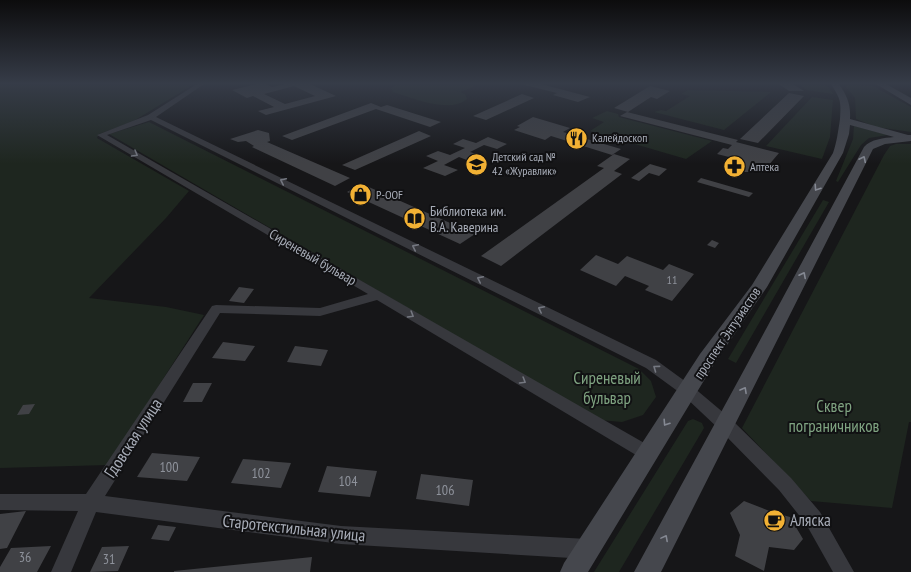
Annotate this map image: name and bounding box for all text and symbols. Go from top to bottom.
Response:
restaurant icon: Калейдоскоп [563,125,589,151]
place label: Калейдоскоп [592,130,647,145]
place label: Детский сад № 42 «Журавлик» [492,149,557,178]
one-way arrow [131,150,138,157]
school or university icon: Детский сад № 42 «Журавлик» [464,151,490,177]
pharmacy icon: Аптека [722,154,748,180]
one-way arrow [858,156,866,163]
place label: Аптека [750,159,779,174]
one-way arrow [280,178,288,186]
shop icon: P-OOF [347,182,373,208]
one-way arrow [815,184,822,191]
place label: P-OOF [376,187,403,202]
place label: Библиотека им. В.А. Каверина [430,202,506,236]
library icon: Библиотека им. В.А. Каверина [401,206,427,232]
street label: Сиреневый бульвар [266,225,360,289]
one-way arrow [412,244,419,251]
house number: 11 [667,272,677,287]
one-way arrow [798,272,806,279]
one-way arrow [476,276,484,283]
street label: проспект Энтузиастов [690,283,765,383]
one-way arrow [537,306,545,314]
one-way arrow [407,310,414,317]
one-way arrow [654,366,661,373]
park label: Сиреневый бульвар [573,367,641,409]
one-way arrow [519,377,526,384]
one-way arrow [739,387,746,394]
street label: Гдовская улица [99,394,167,482]
park label: Сквер пограничников [789,395,880,437]
one-way arrow [664,419,671,426]
house number: 100 [160,458,178,476]
house number: 102 [252,464,270,482]
house number: 104 [339,472,358,490]
house number: 106 [436,481,454,499]
cafe icon: Аляска [762,507,788,533]
place label: Аляска [790,509,831,531]
street label: Старотекстильная улица [221,510,367,546]
one-way arrow [660,534,668,542]
house number: 36 [19,548,31,566]
house number: 31 [103,550,115,568]

